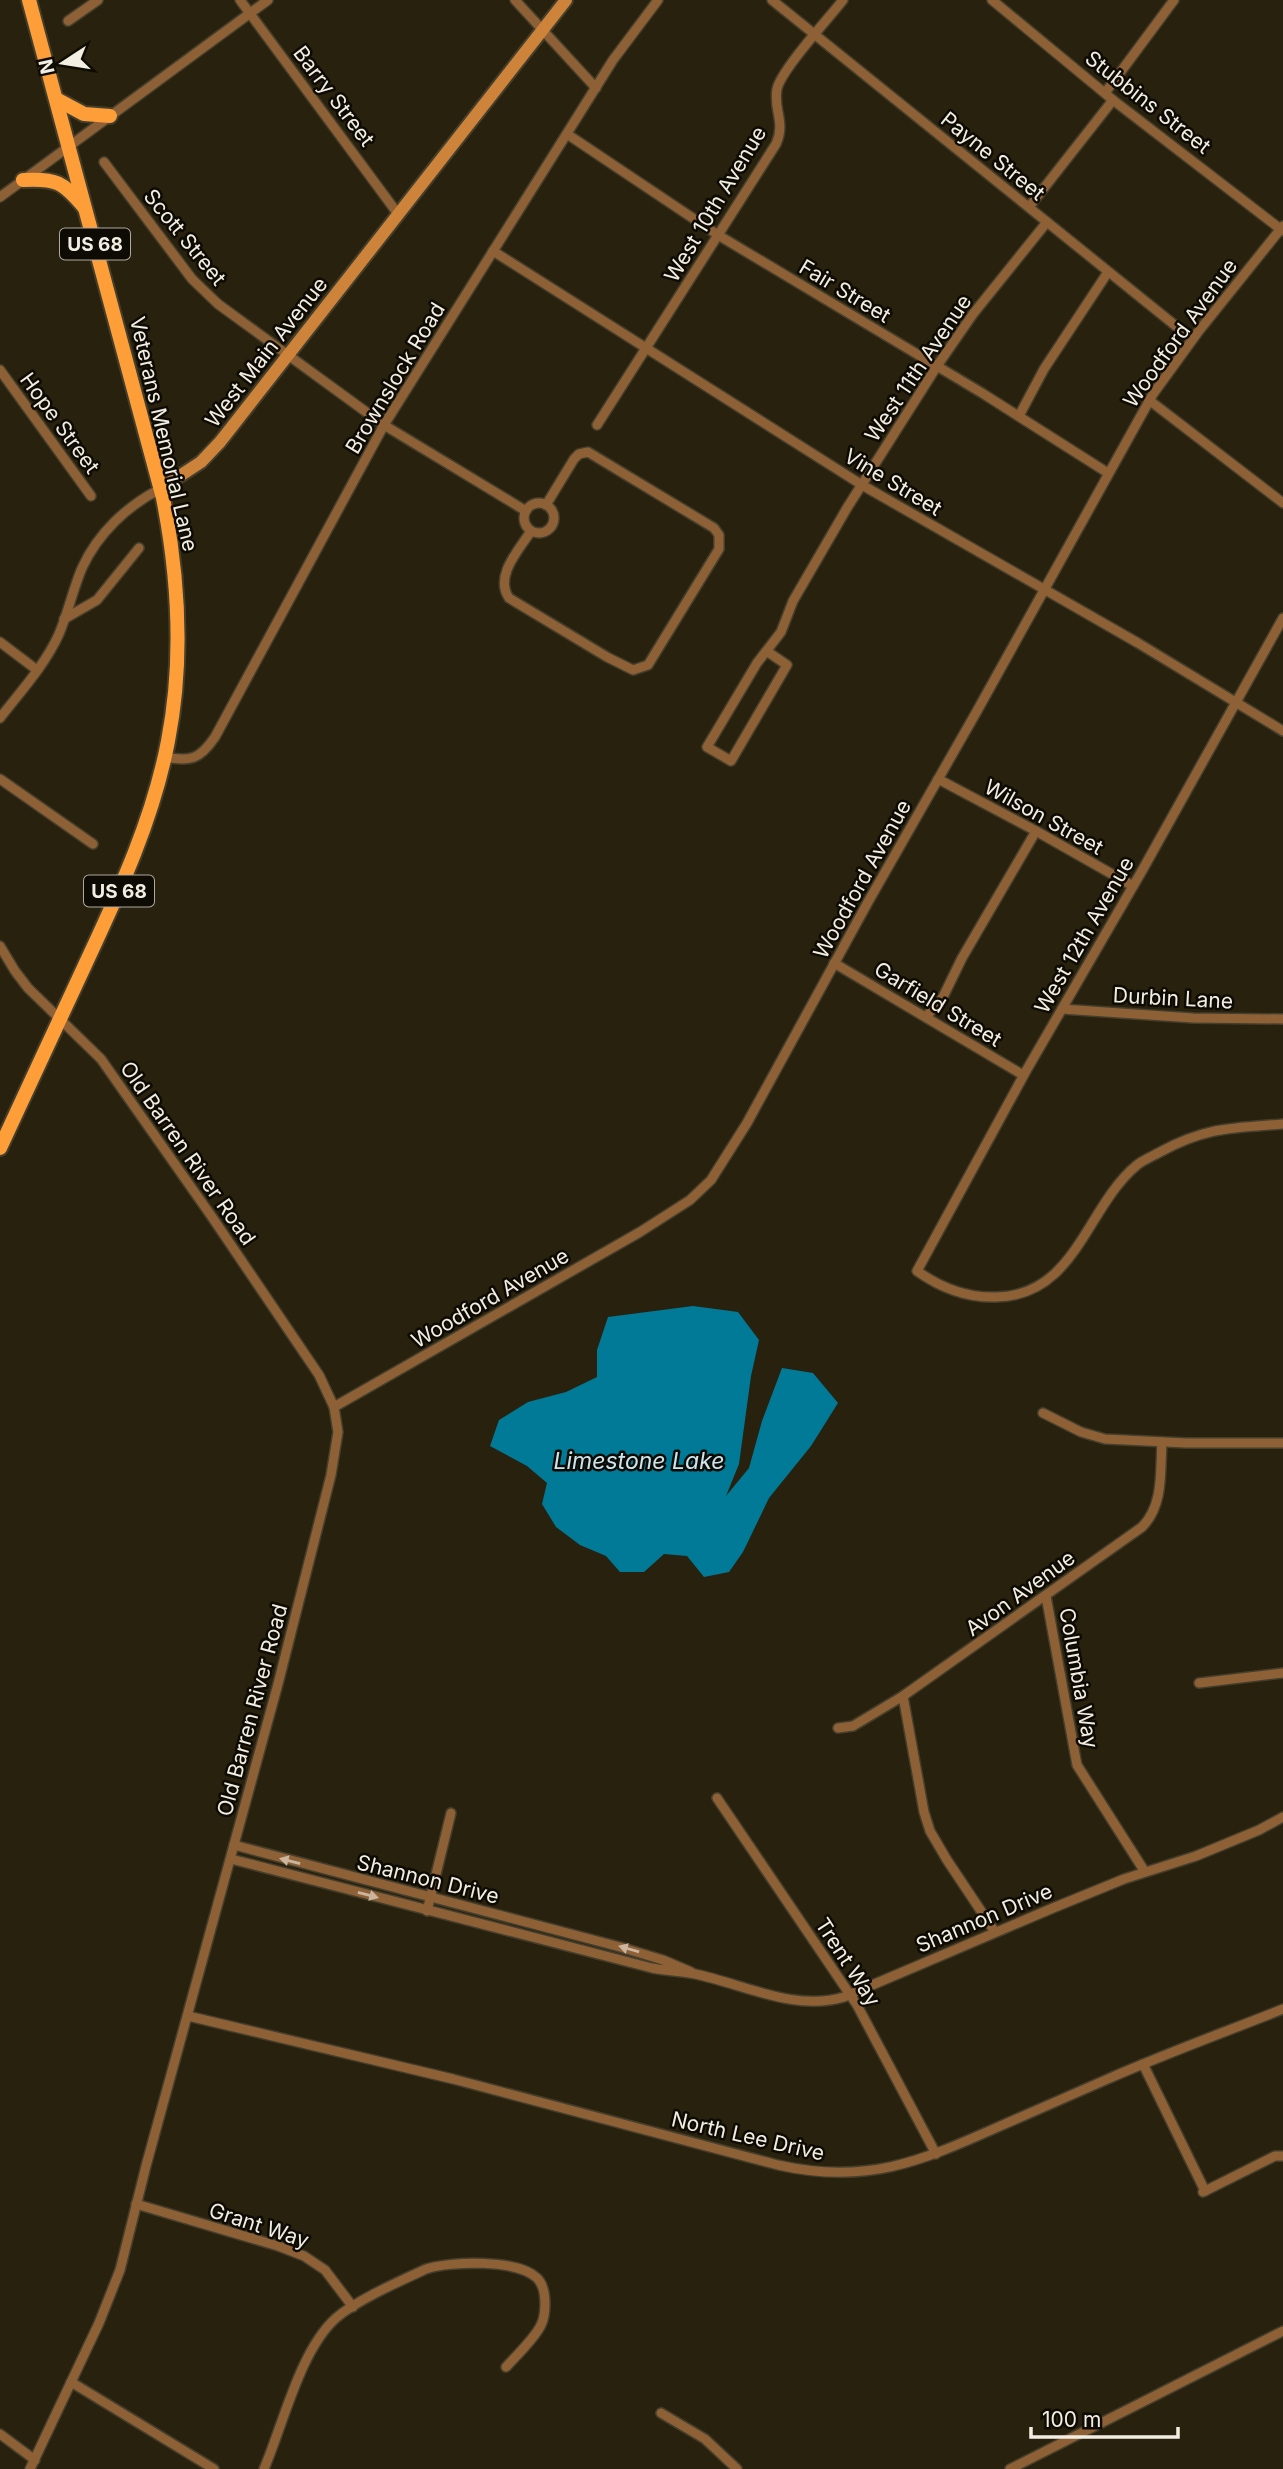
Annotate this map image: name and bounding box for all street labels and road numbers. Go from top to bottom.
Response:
street label: Barry Street [288,41,380,151]
street label: Stubbins Street [1080,45,1216,159]
street label: Payne Street [936,106,1050,206]
street label: West 10th Avenue [659,122,771,286]
street label: Scott Street [139,184,231,290]
road number: US 68 [60,228,130,260]
street label: Fair Street [795,254,895,328]
street label: Woodford Avenue [1118,254,1242,412]
street label: West Main Avenue [200,272,332,432]
street label: West 11th Avenue [860,290,976,446]
street label: Brownslock Road [340,298,450,458]
street label: Veterans Memorial Lane [125,314,203,554]
street label: Hope Street [15,368,105,478]
street label: Vine Street [840,443,946,521]
street label: Wilson Street [980,774,1108,860]
street label: Woodford Avenue [808,795,916,963]
street label: West 12th Avenue [1029,853,1139,1017]
road number: US 68 [84,876,154,906]
street label: Garfield Street [870,956,1006,1052]
street label: Durbin Lane [1112,982,1234,1014]
street label: Old Barren River Road [115,1056,261,1250]
street label: Woodford Avenue [407,1243,573,1353]
street label: Avon Avenue [960,1545,1080,1641]
street label: Old Barren River Road [212,1601,292,1819]
street label: Columbia Way [1054,1606,1104,1750]
street label: Shannon Drive [354,1849,502,1909]
street label: Shannon Drive [912,1878,1056,1958]
street label: Trent Way [810,1913,886,2011]
street label: North Lee Drive [669,2106,827,2166]
street label: Grant Way [206,2197,312,2253]

